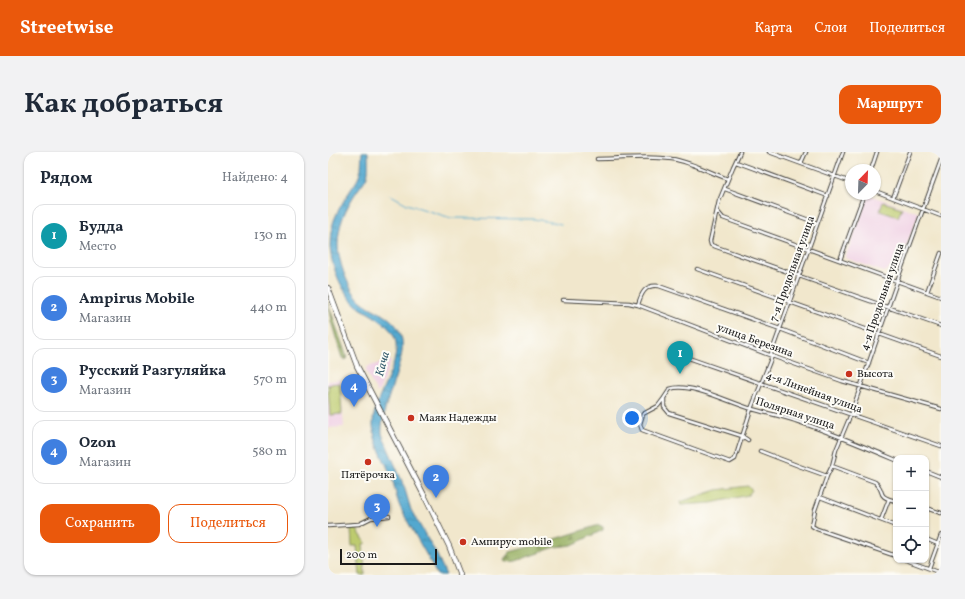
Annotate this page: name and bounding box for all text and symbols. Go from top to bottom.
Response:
text: Streetwise [20,15,113,41]
text: Карта [754,19,792,38]
text: Слои [814,19,847,38]
text: Поделиться [869,19,945,38]
text: Как добраться [24,85,223,124]
button: Маршрут [839,85,941,124]
north arrow [845,164,881,200]
text: Рядом [40,167,93,190]
text: Найдено: 4 [222,169,288,187]
street label: 7-я Продольная улица [767,214,819,324]
text: Будда [79,217,123,238]
text: 1 [51,227,57,245]
text: 130 m [254,227,287,245]
text: Место [79,238,116,256]
street label: 4-я Продольная улица [858,241,909,353]
text: Ampirus Mobile [79,289,195,310]
text: 2 [51,299,57,317]
text: 440 m [250,299,287,317]
text: Магазин [79,310,131,328]
street label: улица Березина [715,320,796,362]
pin: 1 [667,341,693,374]
water label: Кача [372,349,394,378]
text: Русский Разгуляйка [79,361,226,382]
place label: Высота [857,367,894,382]
street label: 4-я Линейная улица [764,369,865,418]
marker: Высота [844,369,854,379]
text: 3 [51,371,57,389]
text: 570 m [253,371,287,389]
pin: 4 [341,374,367,407]
text: Магазин [79,382,131,400]
street label: Полярная улица [753,394,837,434]
your location [622,408,642,428]
place label: Маяк Надежды [419,411,497,426]
marker: Маяк Надежды [406,413,416,423]
text: Ozon [79,433,116,454]
text: 4 [50,443,58,461]
text: 580 m [252,443,287,461]
text: Магазин [79,454,131,472]
map controls [893,455,929,563]
button: + [893,455,929,491]
marker: Пятёрочка [363,457,373,467]
pin: 2 [423,465,449,498]
place label: Пятёрочка [341,468,396,483]
button: − [893,491,929,527]
pin: 3 [364,494,390,527]
button: Сохранить [40,504,160,543]
button: Поделиться [168,504,288,543]
button: locate [893,527,929,563]
place label: Ампирус mobile [471,535,552,550]
marker: Ампирус mobile [458,537,468,547]
scale bar [340,547,437,566]
text: 200 m [346,548,377,563]

